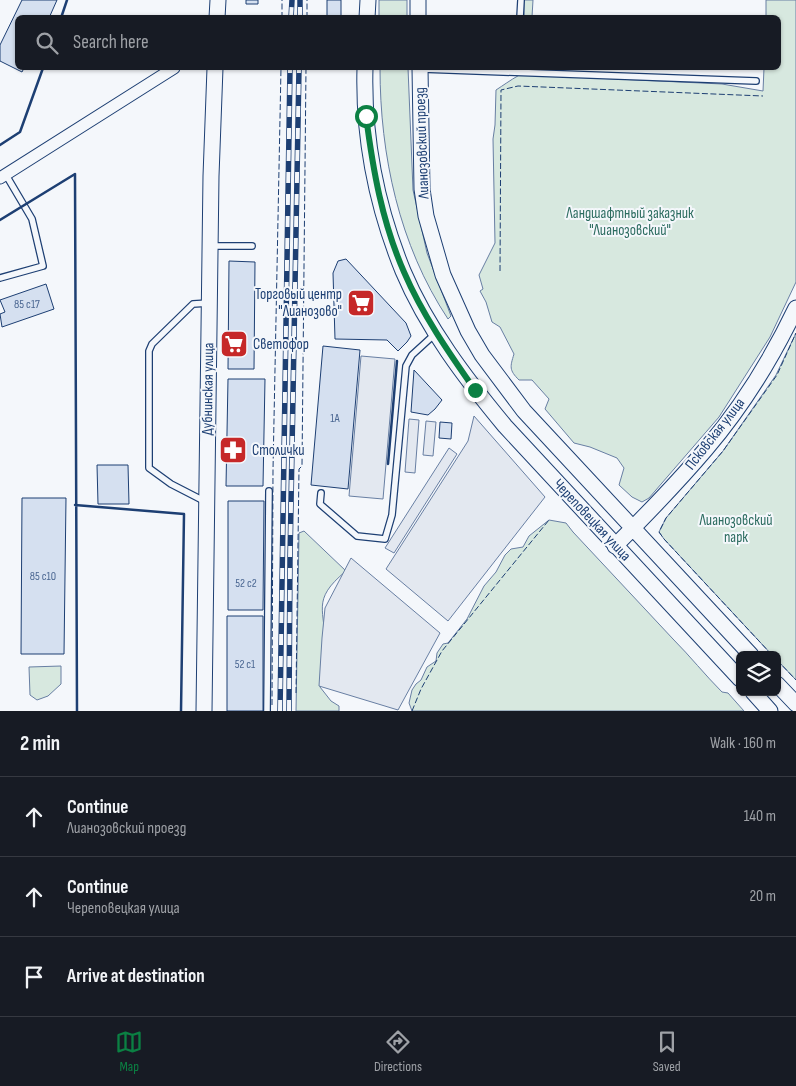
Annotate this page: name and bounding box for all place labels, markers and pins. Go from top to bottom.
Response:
place label: Торговый центр "Лианозово" [255,285,342,321]
supermarket icon: Торговый центр "Лианозово" [346,288,376,318]
supermarket icon: Светофор [219,329,249,359]
place label: Светофор [253,335,309,354]
pharmacy icon: Столички [218,435,248,465]
place label: Столички [252,441,305,460]

